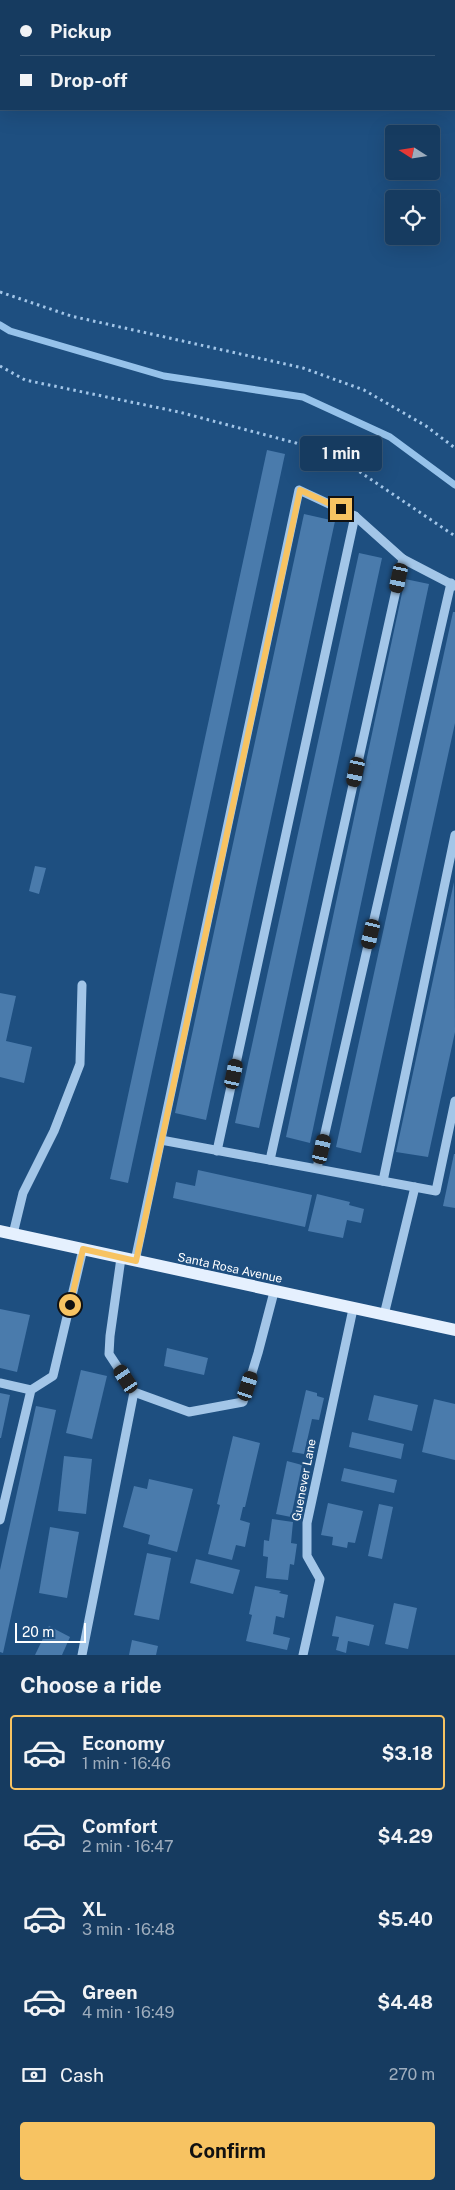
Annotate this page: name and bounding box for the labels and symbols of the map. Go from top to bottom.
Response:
north arrow [385,125,440,180]
callout: 1 min [300,436,382,472]
route end [330,498,352,520]
car [388,562,409,594]
car [345,756,366,788]
car [360,918,381,950]
car [223,1058,244,1090]
car [311,1133,332,1165]
street label: Santa Rosa Avenue [176,1250,284,1286]
route start [59,1294,81,1316]
car [111,1362,140,1396]
car [236,1369,259,1403]
street label: Guenever Lane [289,1437,319,1522]
scale bar [15,1620,86,1643]

